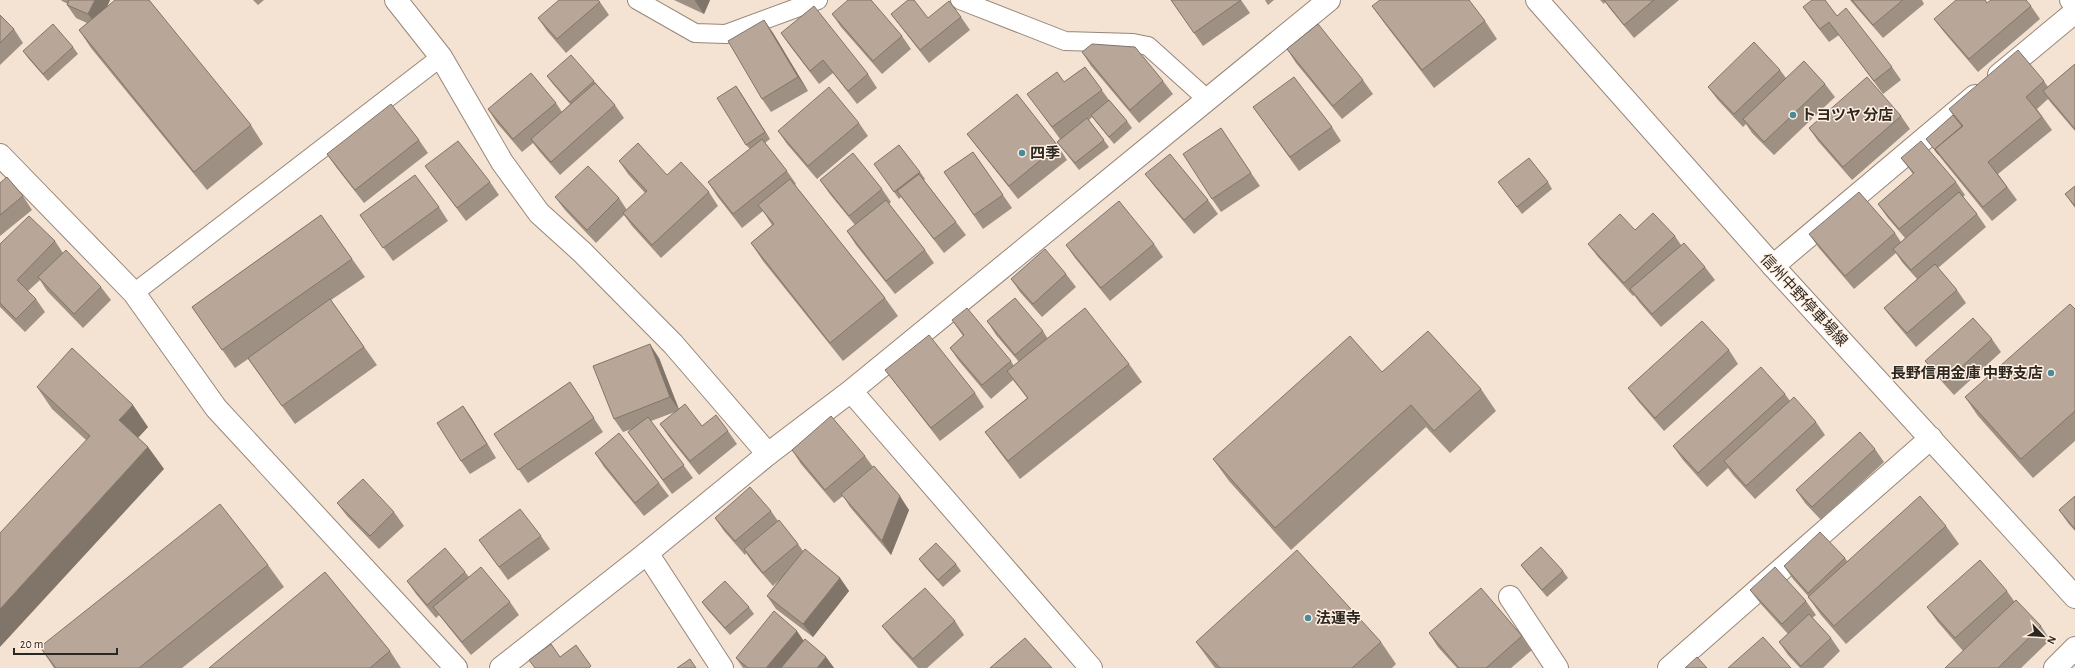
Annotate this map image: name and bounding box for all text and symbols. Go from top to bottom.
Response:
place label: トヨツヤ 分店 [1801,107,1893,123]
marker: トヨツヤ 分店 [1788,110,1798,120]
place label: 四季 [1030,145,1060,161]
marker: 四季 [1017,148,1027,158]
street label: 信州中野停車場線 [1757,250,1852,349]
place label: 長野信用金庫 中野支店 [1891,365,2043,381]
marker: 長野信用金庫 中野支店 [2046,368,2056,378]
place label: 法運寺 [1316,610,1361,626]
marker: 法運寺 [1303,613,1313,623]
north arrow [2023,616,2063,656]
scale bar [14,630,117,656]
text: N [2045,634,2058,646]
text: 20 m [20,638,43,650]

